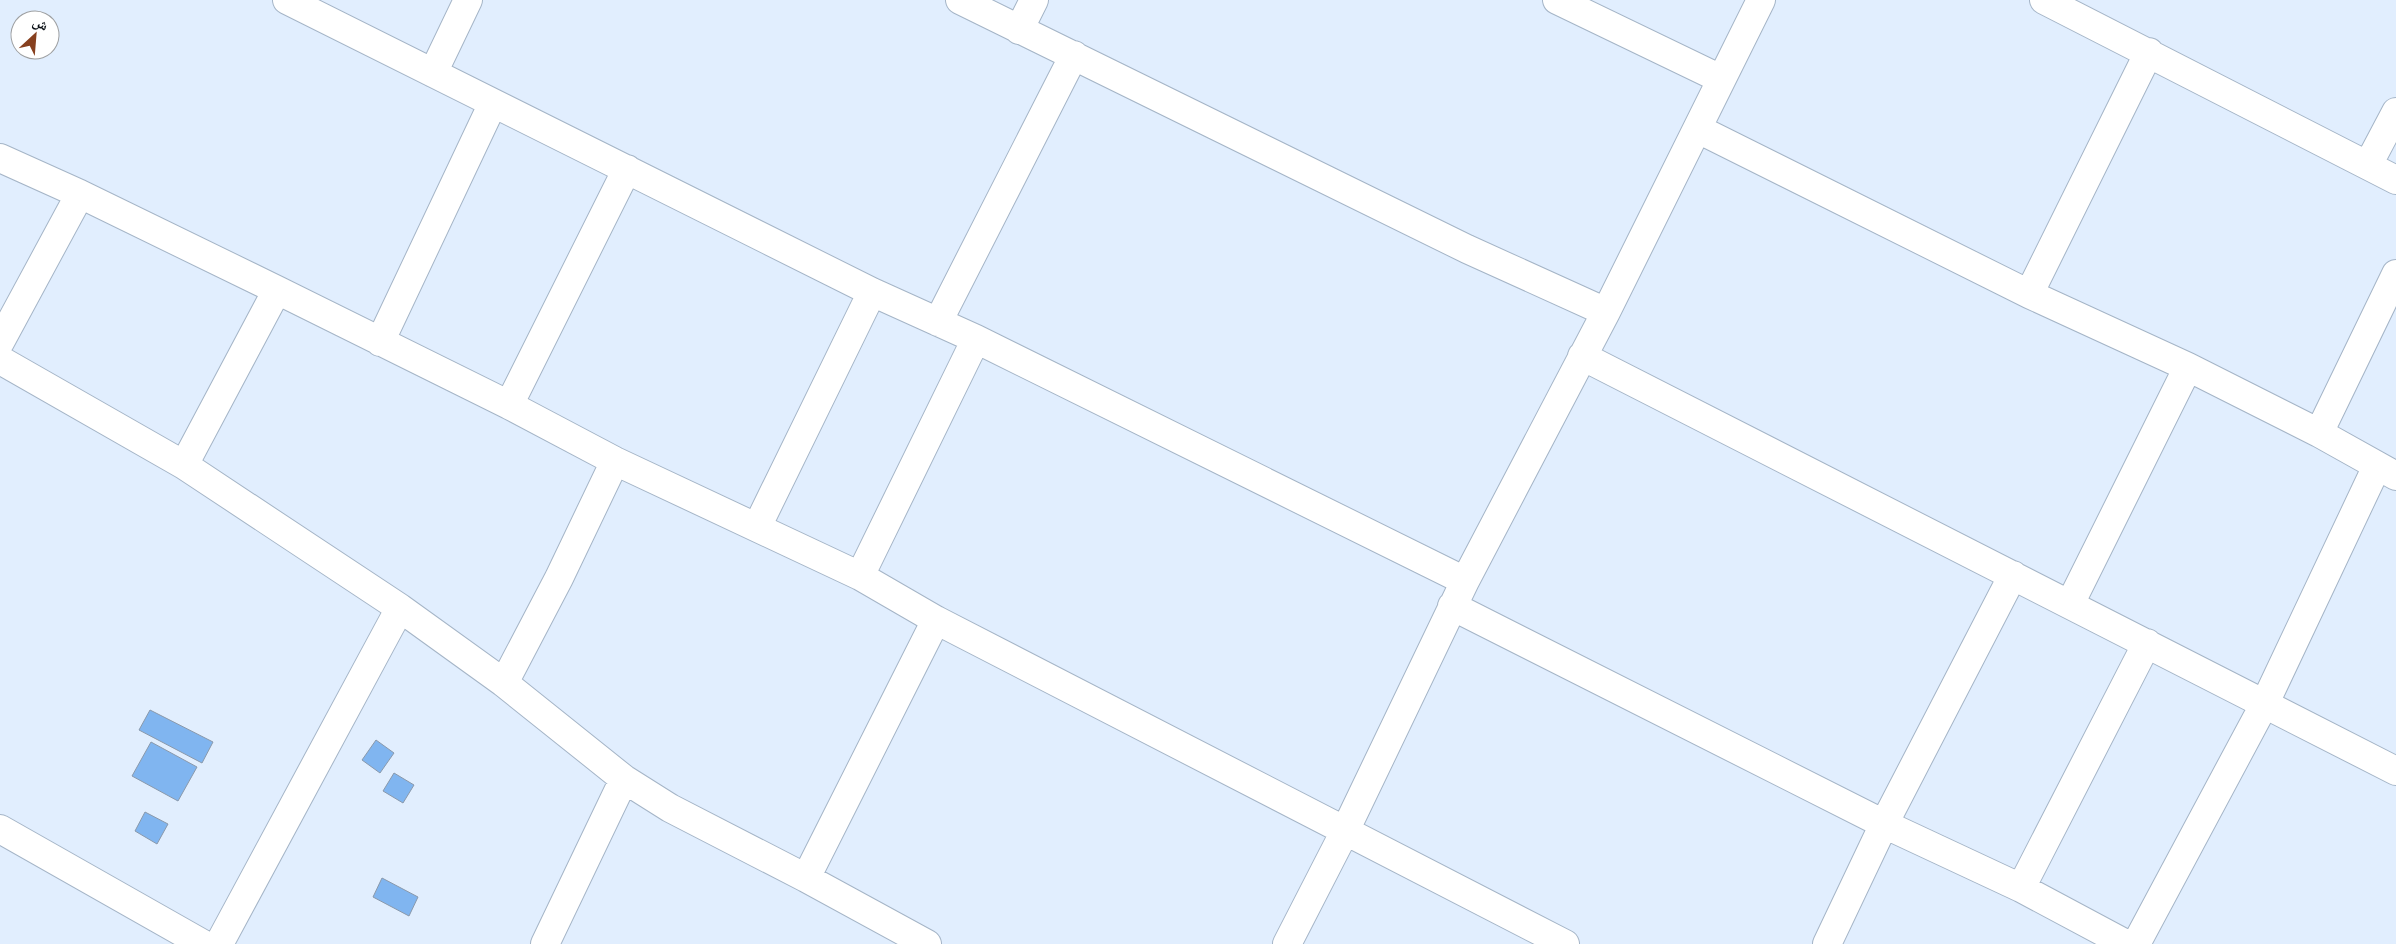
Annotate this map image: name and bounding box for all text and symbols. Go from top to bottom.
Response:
north arrow [10,10,60,60]
text: ش [30,12,51,35]

